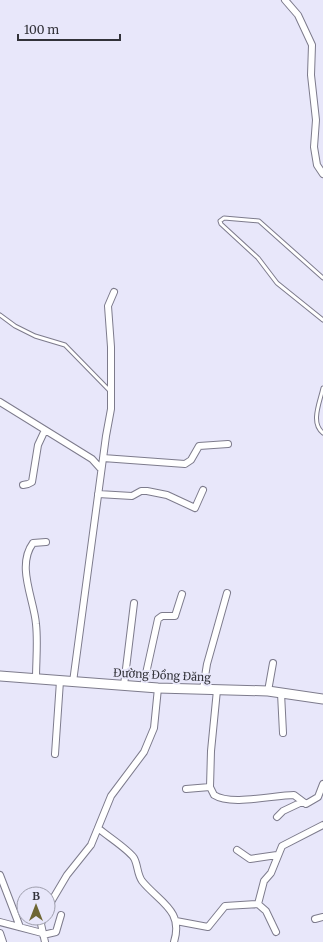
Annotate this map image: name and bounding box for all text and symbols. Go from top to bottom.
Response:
scale bar [18,16,120,42]
text: 100 m [24,22,59,37]
street label: Đường Đồng Đăng [113,665,211,685]
north arrow [16,886,56,926]
text: B [32,889,40,903]

